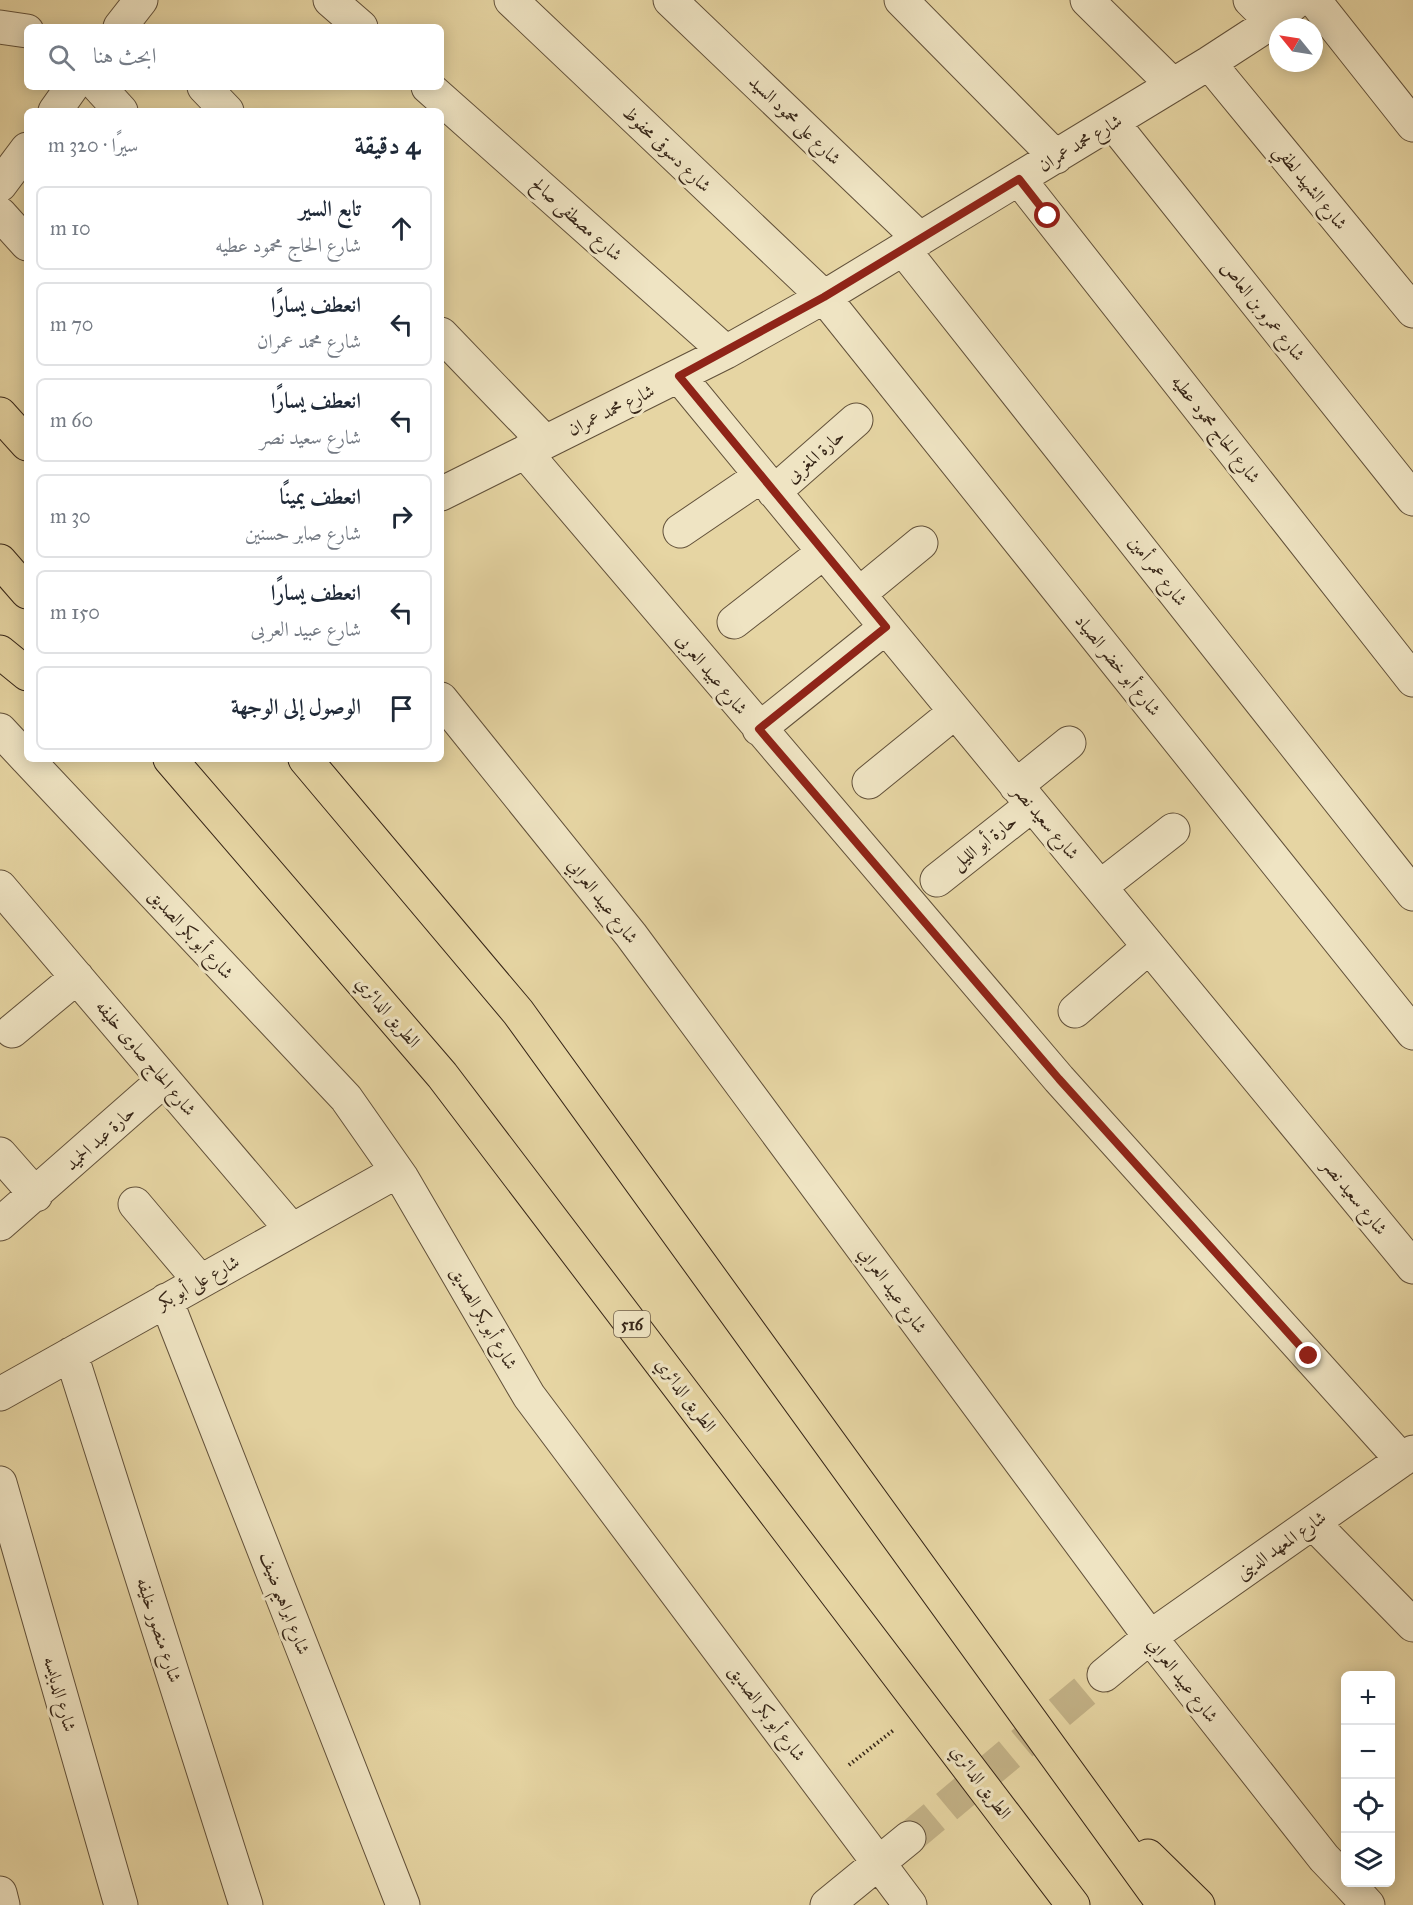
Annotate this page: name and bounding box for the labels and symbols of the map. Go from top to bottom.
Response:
north arrow [1269,18,1323,72]
street label: شارع على محمود السيد [742,71,846,172]
street label: شارع دسوقى محفوظ [615,101,716,200]
street label: شارع محمد عمران [1034,109,1128,180]
street label: شارع الشهيد لطفي [1264,140,1352,238]
street label: شارع مصطفى صالح [524,173,627,269]
route start [1034,202,1060,228]
street label: شارع عمرو بن العاص [1213,257,1310,368]
street label: شارع الحاج محمود عطيه [1163,370,1265,491]
street label: شارع محمد عمران [564,380,660,444]
street label: حارة المغربى [781,425,850,489]
street label: شارع عمر أمين [1121,530,1194,613]
street label: شارع أبو خضر الصياد [1067,609,1167,723]
street label: شارع عبيد العربى [669,629,752,722]
street label: شارع سعيد نصر [1004,778,1084,867]
street label: حارة أبو الليل [946,808,1022,876]
street label: شارع عبيد العرابي [560,854,643,950]
street label: شارع أبو بكر الصديق [141,883,240,986]
street label: الطريق الدائري [348,972,425,1055]
street label: شارع الحاج صاوى خليفه [87,996,201,1124]
street label: حارة عبد الحميد [60,1101,140,1175]
street label: شارع سعيد نصر [1313,1153,1392,1242]
street label: شارع عبيد العرابي [851,1242,932,1340]
street label: شارع على أبو بكر [150,1249,245,1318]
street label: شارع أبو بكر الصديق [442,1262,524,1375]
road number: 516 [614,1311,650,1337]
route end [1295,1342,1321,1368]
street label: الطريق الدائري [648,1354,721,1439]
street label: شارع المعهد الدينى [1232,1506,1333,1587]
street label: شارع ابراهيم ضيف [249,1548,315,1660]
street label: شارع منصور خليفه [128,1575,186,1687]
street label: شارع عبيد العرابي [1140,1633,1223,1729]
street label: شارع الدبايسه [35,1654,81,1735]
street label: شارع أبو بكر الصديق [720,1659,812,1768]
street label: الطريق الدائري [943,1741,1016,1826]

